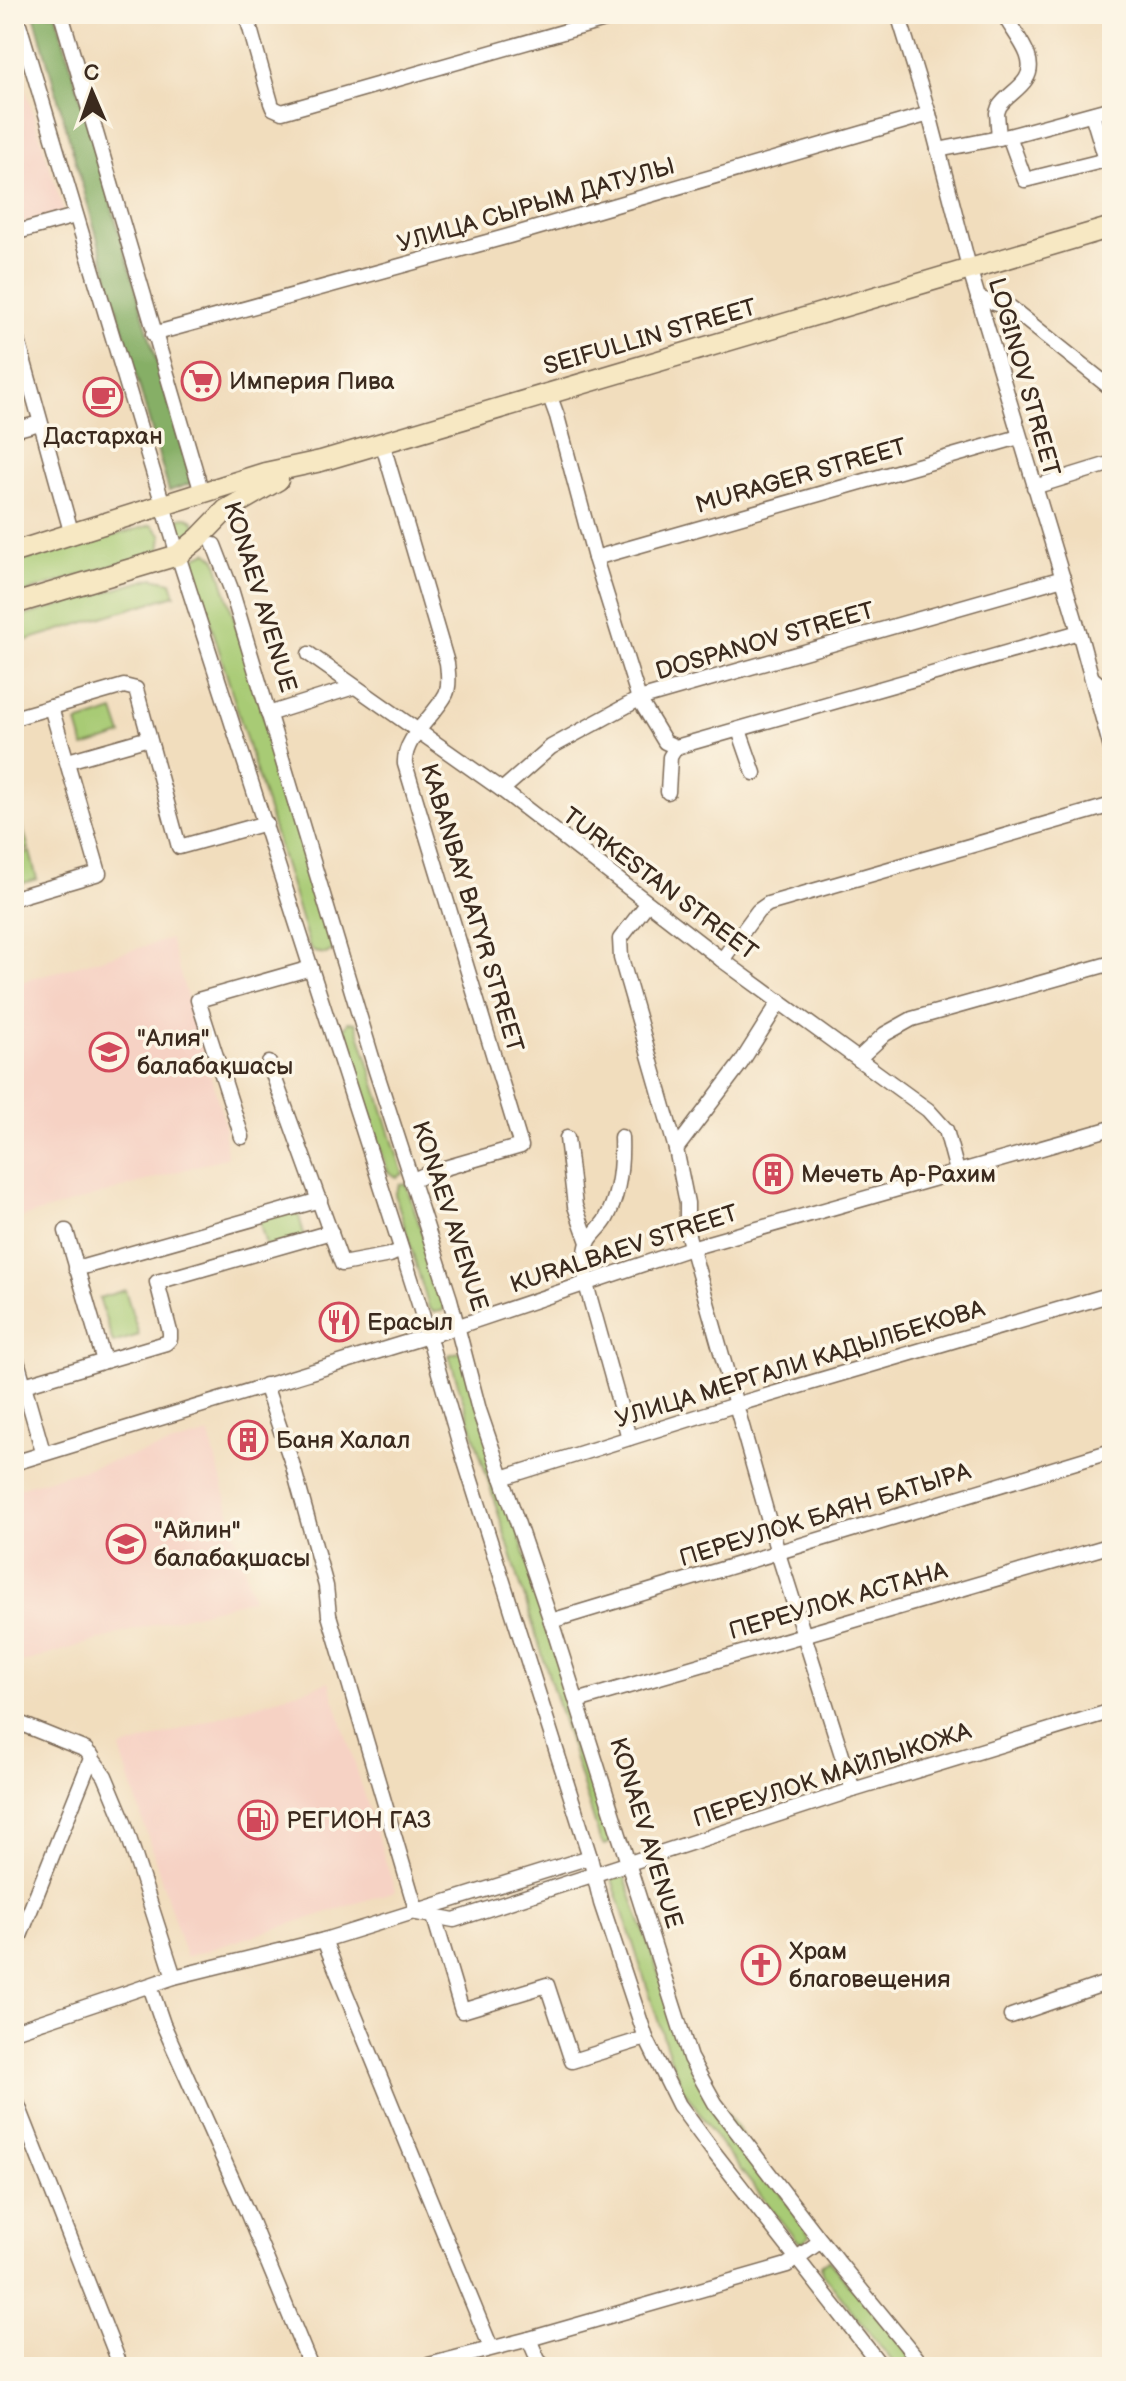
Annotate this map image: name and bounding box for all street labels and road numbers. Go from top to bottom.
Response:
street label: УЛИЦА СЫРЫМ ДАТУЛЫ [394,151,678,259]
street label: LOGINOV STREET [982,275,1066,480]
street label: SEIFULLIN STREET [540,293,760,381]
street label: MURAGER STREET [692,432,910,520]
street label: KONAEV AVENUE [217,498,303,696]
street label: DOSPANOV STREET [652,596,878,686]
street label: KABANBAY BATYR STREET [414,760,530,1056]
street label: TURKESTAN STREET [557,801,764,967]
street label: KONAEV AVENUE [406,1117,494,1315]
street label: KURALBAEV STREET [506,1198,742,1300]
street label: УЛИЦА МЕРГАЛИ КАДЫЛБЕКОВА [612,1294,989,1434]
street label: ПЕРЕУЛОК БАЯН БАТЫРА [676,1457,975,1573]
street label: ПЕРЕУЛОК АСТАНА [725,1556,951,1646]
street label: ПЕРЕУЛОК МАЙЛЫКОЖА [689,1716,975,1834]
street label: KONAEV AVENUE [603,1734,689,1932]

